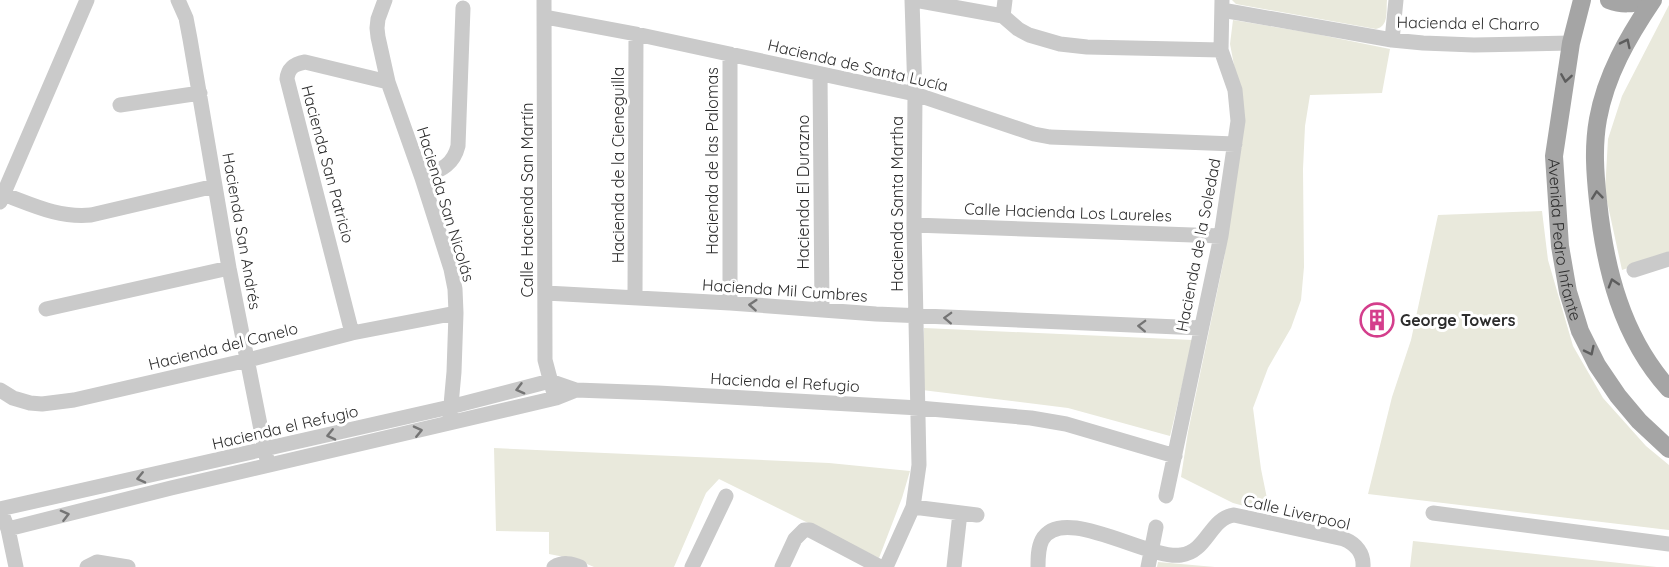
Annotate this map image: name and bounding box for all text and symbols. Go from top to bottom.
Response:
street label: Hacienda el Charro [1396,12,1540,34]
street label: Hacienda de Santa Lucía [766,35,950,95]
one-way arrow [1619,39,1630,50]
street label: Hacienda de la Cieneguilla [608,67,628,263]
street label: Hacienda de las Palomas [702,67,722,255]
one-way arrow [1560,73,1572,82]
street label: Hacienda San Patricio [297,83,359,245]
street label: Calle Hacienda San Martín [517,102,537,298]
street label: Hacienda El Durazno [793,115,813,269]
street label: Hacienda Santa Martha [887,116,907,292]
street label: Hacienda San Nicolás [413,124,479,284]
street label: Hacienda San Andrés [218,151,266,311]
street label: Hacienda de la Soledad [1171,157,1225,333]
street label: Avenida Pedro Infante [1544,158,1586,323]
one-way arrow [1591,191,1604,200]
street label: Calle Hacienda Los Laureles [964,198,1172,226]
street label: Hacienda Mil Cumbres [702,274,868,306]
one-way arrow [1608,278,1620,289]
one-way arrow [748,299,758,312]
building icon: George Towers [1359,302,1395,338]
place label: George Towers [1400,310,1516,330]
one-way arrow [943,311,952,324]
street label: Hacienda del Canelo [146,318,300,374]
one-way arrow [1138,319,1147,332]
one-way arrow [1582,344,1594,355]
street label: Hacienda el Refugio [710,368,860,396]
one-way arrow [515,381,525,394]
street label: Hacienda el Refugio [210,400,360,454]
one-way arrow [413,425,423,438]
one-way arrow [326,427,336,440]
one-way arrow [136,471,146,484]
street label: Calle Liverpool [1242,490,1352,534]
one-way arrow [60,509,70,522]

